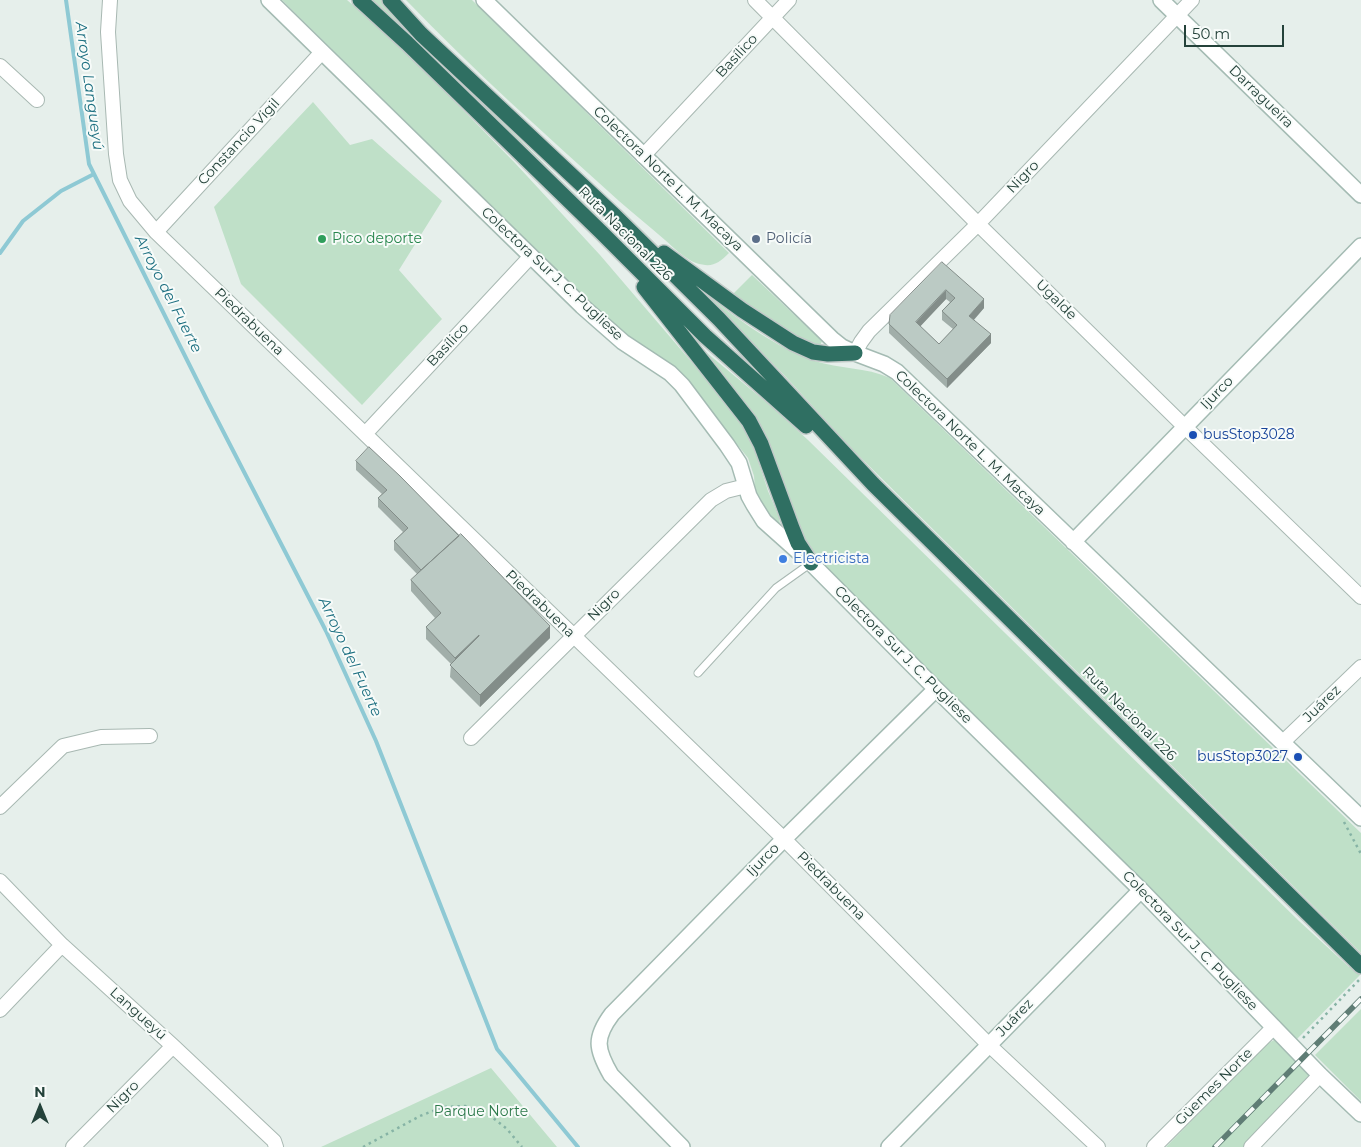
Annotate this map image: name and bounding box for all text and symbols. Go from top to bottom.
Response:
scale bar [1186,15,1286,47]
water label: Arroyo Langueyú [71,21,107,151]
text: 50 m [1192,24,1230,43]
street label: Basílico [713,31,761,81]
street label: Darragueira [1225,62,1297,132]
street label: Constancio Vigil [195,95,283,189]
street label: Colectora Norte L. M. Macaya [590,103,746,255]
street label: Nigro [1003,157,1043,197]
street label: Ruta Nacional 226 [574,183,676,285]
street label: Colectora Sur J. C. Pugliese [478,204,626,344]
place label: Pico deporte [332,231,422,247]
place label: Policía [766,231,812,247]
water label: Arroyo del Fuerte [131,232,205,356]
marker: Pico deporte [316,233,328,245]
marker: Policía [750,233,762,245]
street label: Ugalde [1032,276,1080,324]
street label: Piedrabuena [211,285,287,359]
street label: Basílico [424,320,472,370]
street label: Colectora Norte L. M. Macaya [892,367,1048,519]
street label: Ijurco [1197,373,1237,413]
place label: busStop3028 [1203,427,1295,443]
marker: busStop3028 [1187,429,1199,441]
place label: Electricista [793,551,870,567]
marker: Electricista [777,553,789,565]
street label: Piedrabuena [502,567,578,641]
street label: Colectora Sur J. C. Pugliese [831,583,975,727]
street label: Nigro [584,585,624,625]
water label: Arroyo del Fuerte [314,594,386,720]
street label: Ruta Nacional 226 [1078,663,1180,765]
street label: Juárez [1300,682,1344,726]
place label: busStop3027 [1197,749,1288,765]
marker: busStop3027 [1292,751,1304,763]
street label: Ijurco [743,840,783,880]
street label: Piedrabuena [793,848,869,924]
street label: Colectora Sur J. C. Pugliese [1119,868,1261,1014]
street label: Langueyú [106,984,170,1044]
street label: Juárez [993,996,1037,1040]
street label: Güemes Norte [1172,1045,1256,1129]
street label: Nigro [103,1077,143,1117]
north arrow [15,1082,65,1132]
text: N [34,1083,46,1101]
park label: Parque Norte [434,1104,528,1120]

